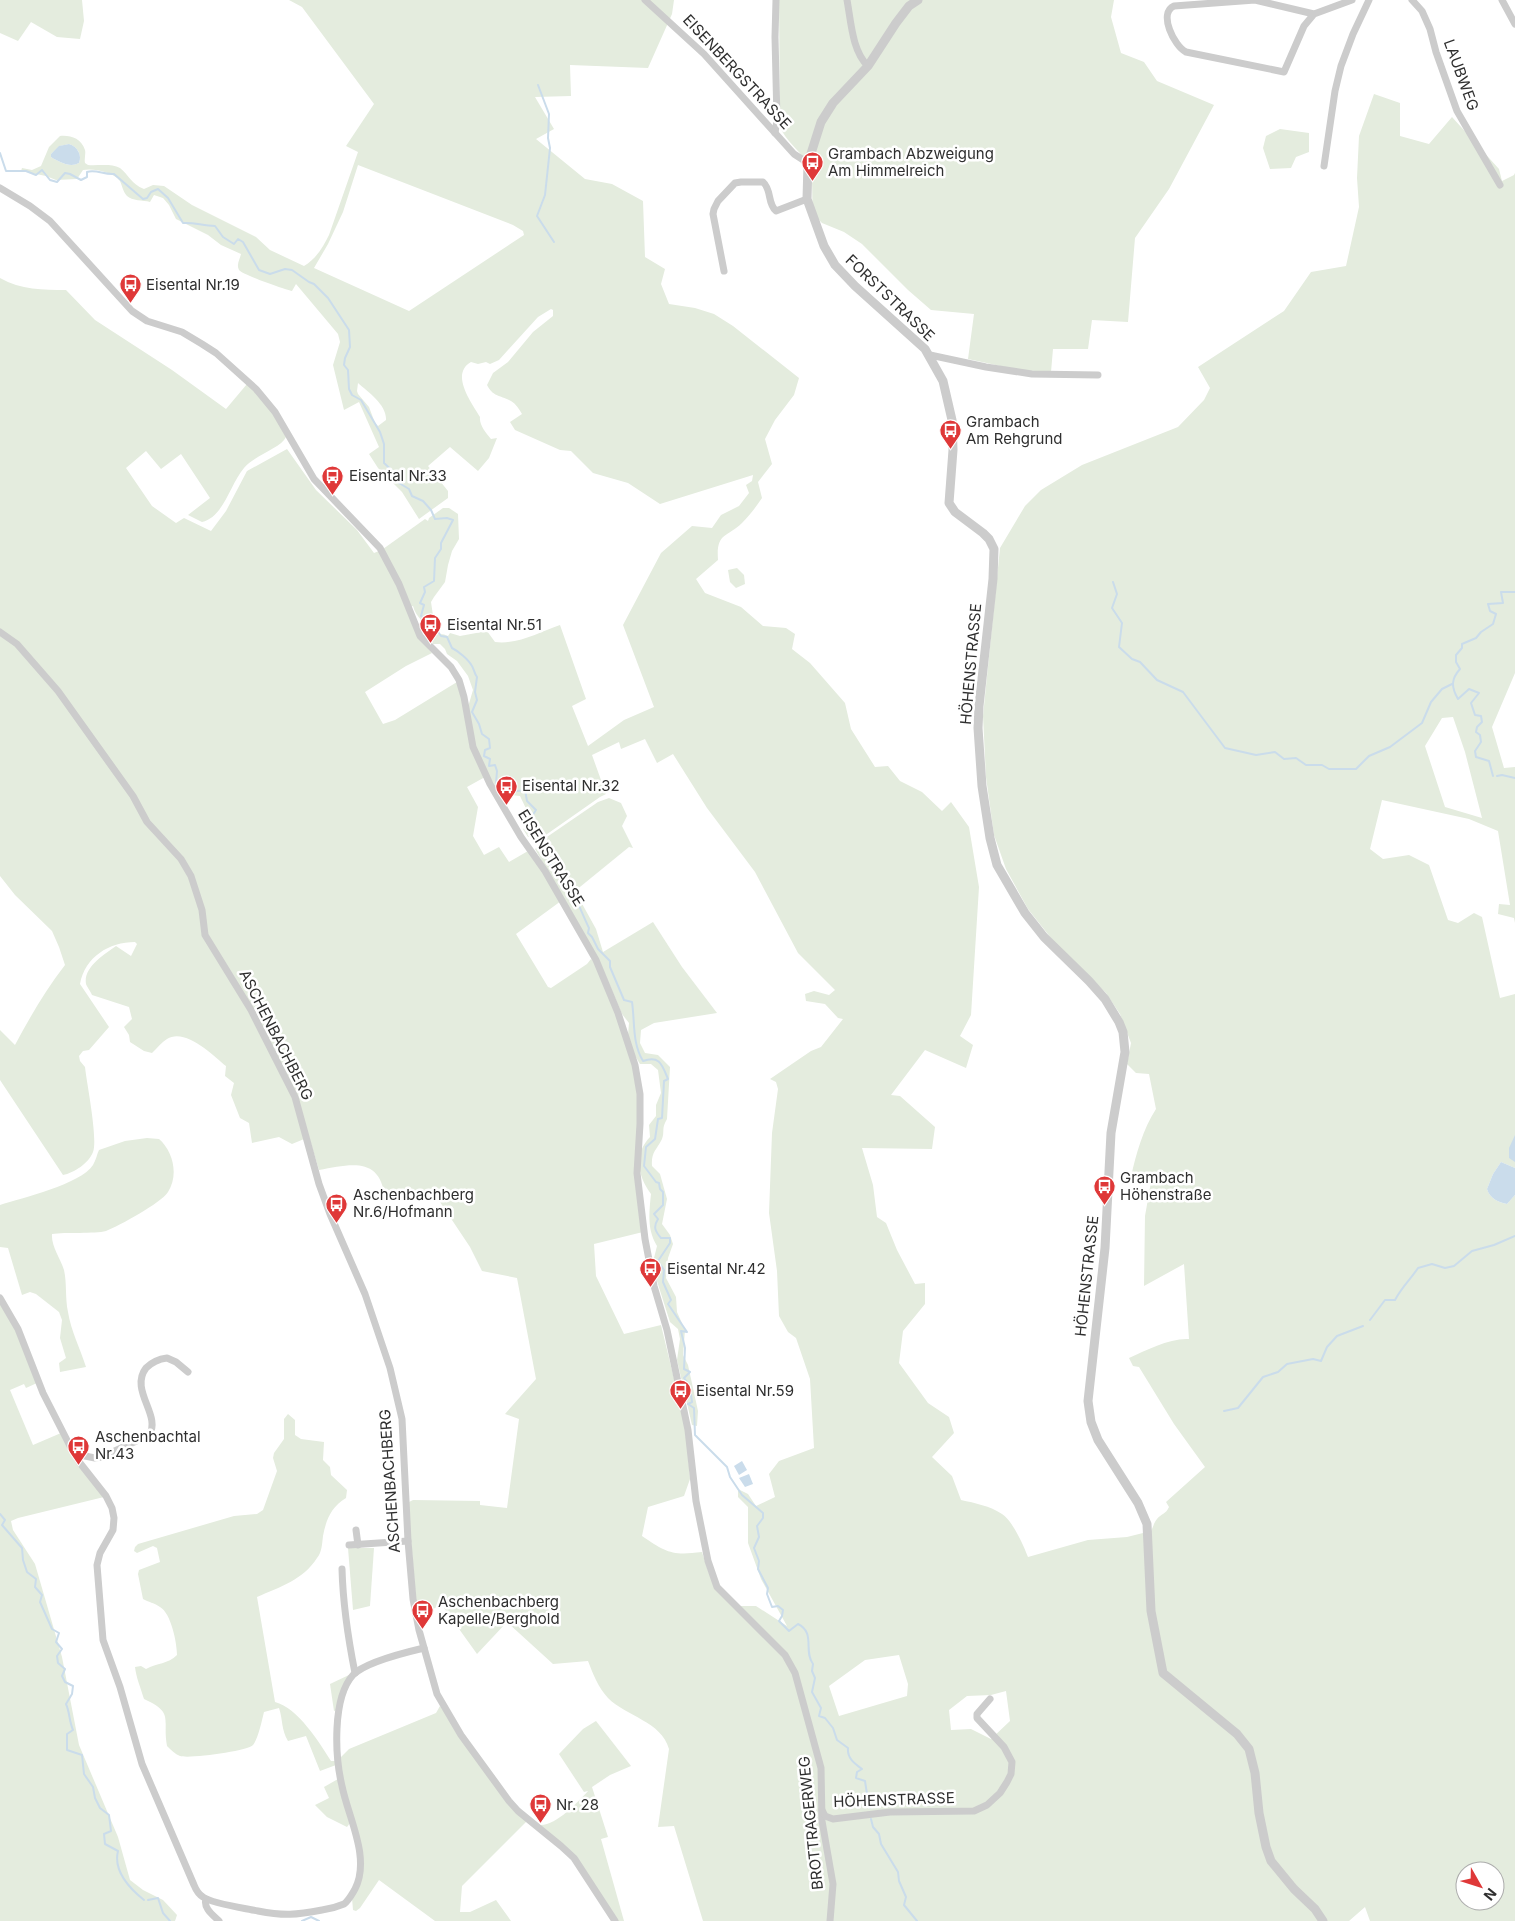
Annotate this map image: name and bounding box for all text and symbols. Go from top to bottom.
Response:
street label: EISENBERGSTRASSE [679,10,796,133]
street label: LAUBWEG [1440,37,1483,113]
place label: Grambach Abzweigung Am Himmelreich [828,144,994,180]
bus stop icon: Grambach Abzweigung Am Himmelreich [800,151,824,182]
street label: FORSTSTRASSE [842,250,939,345]
bus stop icon: Eisental Nr.19 [118,273,142,304]
place label: Eisental Nr.19 [146,275,240,294]
place label: Grambach Am Rehgrund [966,412,1063,448]
bus stop icon: Grambach Am Rehgrund [938,419,962,450]
bus stop icon: Eisental Nr.33 [321,464,345,495]
place label: Eisental Nr.33 [349,466,447,485]
street label: HÖHENSTRASSE [956,603,985,725]
bus stop icon: Eisental Nr.51 [419,613,443,644]
place label: Eisental Nr.51 [447,615,542,634]
bus stop icon: Eisental Nr.32 [494,774,518,805]
place label: Eisental Nr.32 [522,776,620,795]
street label: EISENSTRASSE [514,806,589,910]
street label: ASCHENBACHBERG [235,966,318,1103]
place label: Grambach Höhenstraße [1120,1168,1212,1204]
bus stop icon: Grambach Höhenstraße [1092,1175,1116,1206]
place label: Aschenbachberg Nr.6/Hofmann [353,1185,474,1221]
bus stop icon: Aschenbachberg Nr.6/Hofmann [325,1192,349,1223]
street label: HÖHENSTRASSE [1071,1214,1102,1337]
bus stop icon: Eisental Nr.42 [639,1257,663,1288]
place label: Eisental Nr.42 [667,1259,766,1278]
bus stop icon: Eisental Nr.59 [668,1379,692,1410]
place label: Eisental Nr.59 [696,1381,794,1400]
street label: ASCHENBACHBERG [375,1409,404,1553]
place label: Aschenbachtal Nr.43 [95,1427,201,1463]
bus stop icon: Aschenbachtal Nr.43 [67,1434,91,1465]
place label: Aschenbachberg Kapelle/Berghold [438,1592,560,1628]
bus stop icon: Aschenbachberg Kapelle/Berghold [410,1599,434,1630]
street label: BROTTRAGERWEG [794,1755,827,1891]
street label: HÖHENSTRASSE [833,1788,955,1811]
bus stop icon: Nr. 28 [528,1793,552,1824]
place label: Nr. 28 [556,1795,599,1814]
north arrow [1455,1861,1505,1911]
text: N [1481,1885,1500,1904]

